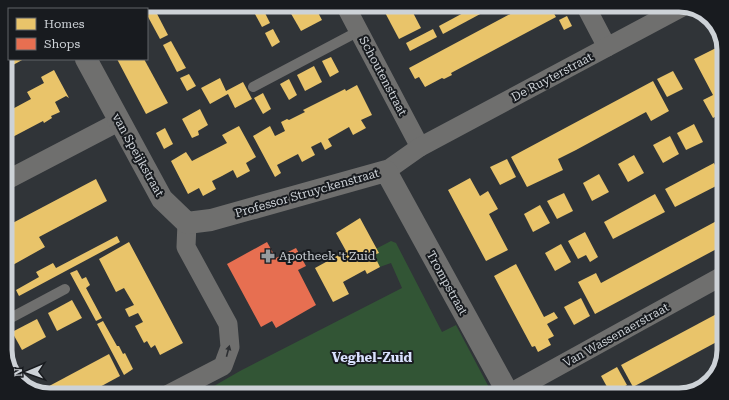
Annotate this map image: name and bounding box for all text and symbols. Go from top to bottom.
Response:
legend [8,8,148,60]
text: Homes [44,17,85,31]
street label: Schoutenstraat [356,34,410,119]
text: Shops [44,37,80,51]
street label: De Ruyterstraat [509,49,596,104]
street label: van Speijkstraat [109,111,167,200]
street label: Professor Struyckenstraat [233,166,381,220]
pharmacy icon: Apotheek 't Zuid [260,248,276,264]
place label: Apotheek 't Zuid [279,249,376,263]
street label: Trompstraat [424,249,471,318]
street label: Van Wassenaerstraat [561,300,672,370]
one-way arrow [225,345,231,357]
district label: Veghel-Zuid [332,350,413,365]
north arrow [8,352,48,392]
text: N [12,367,25,377]

